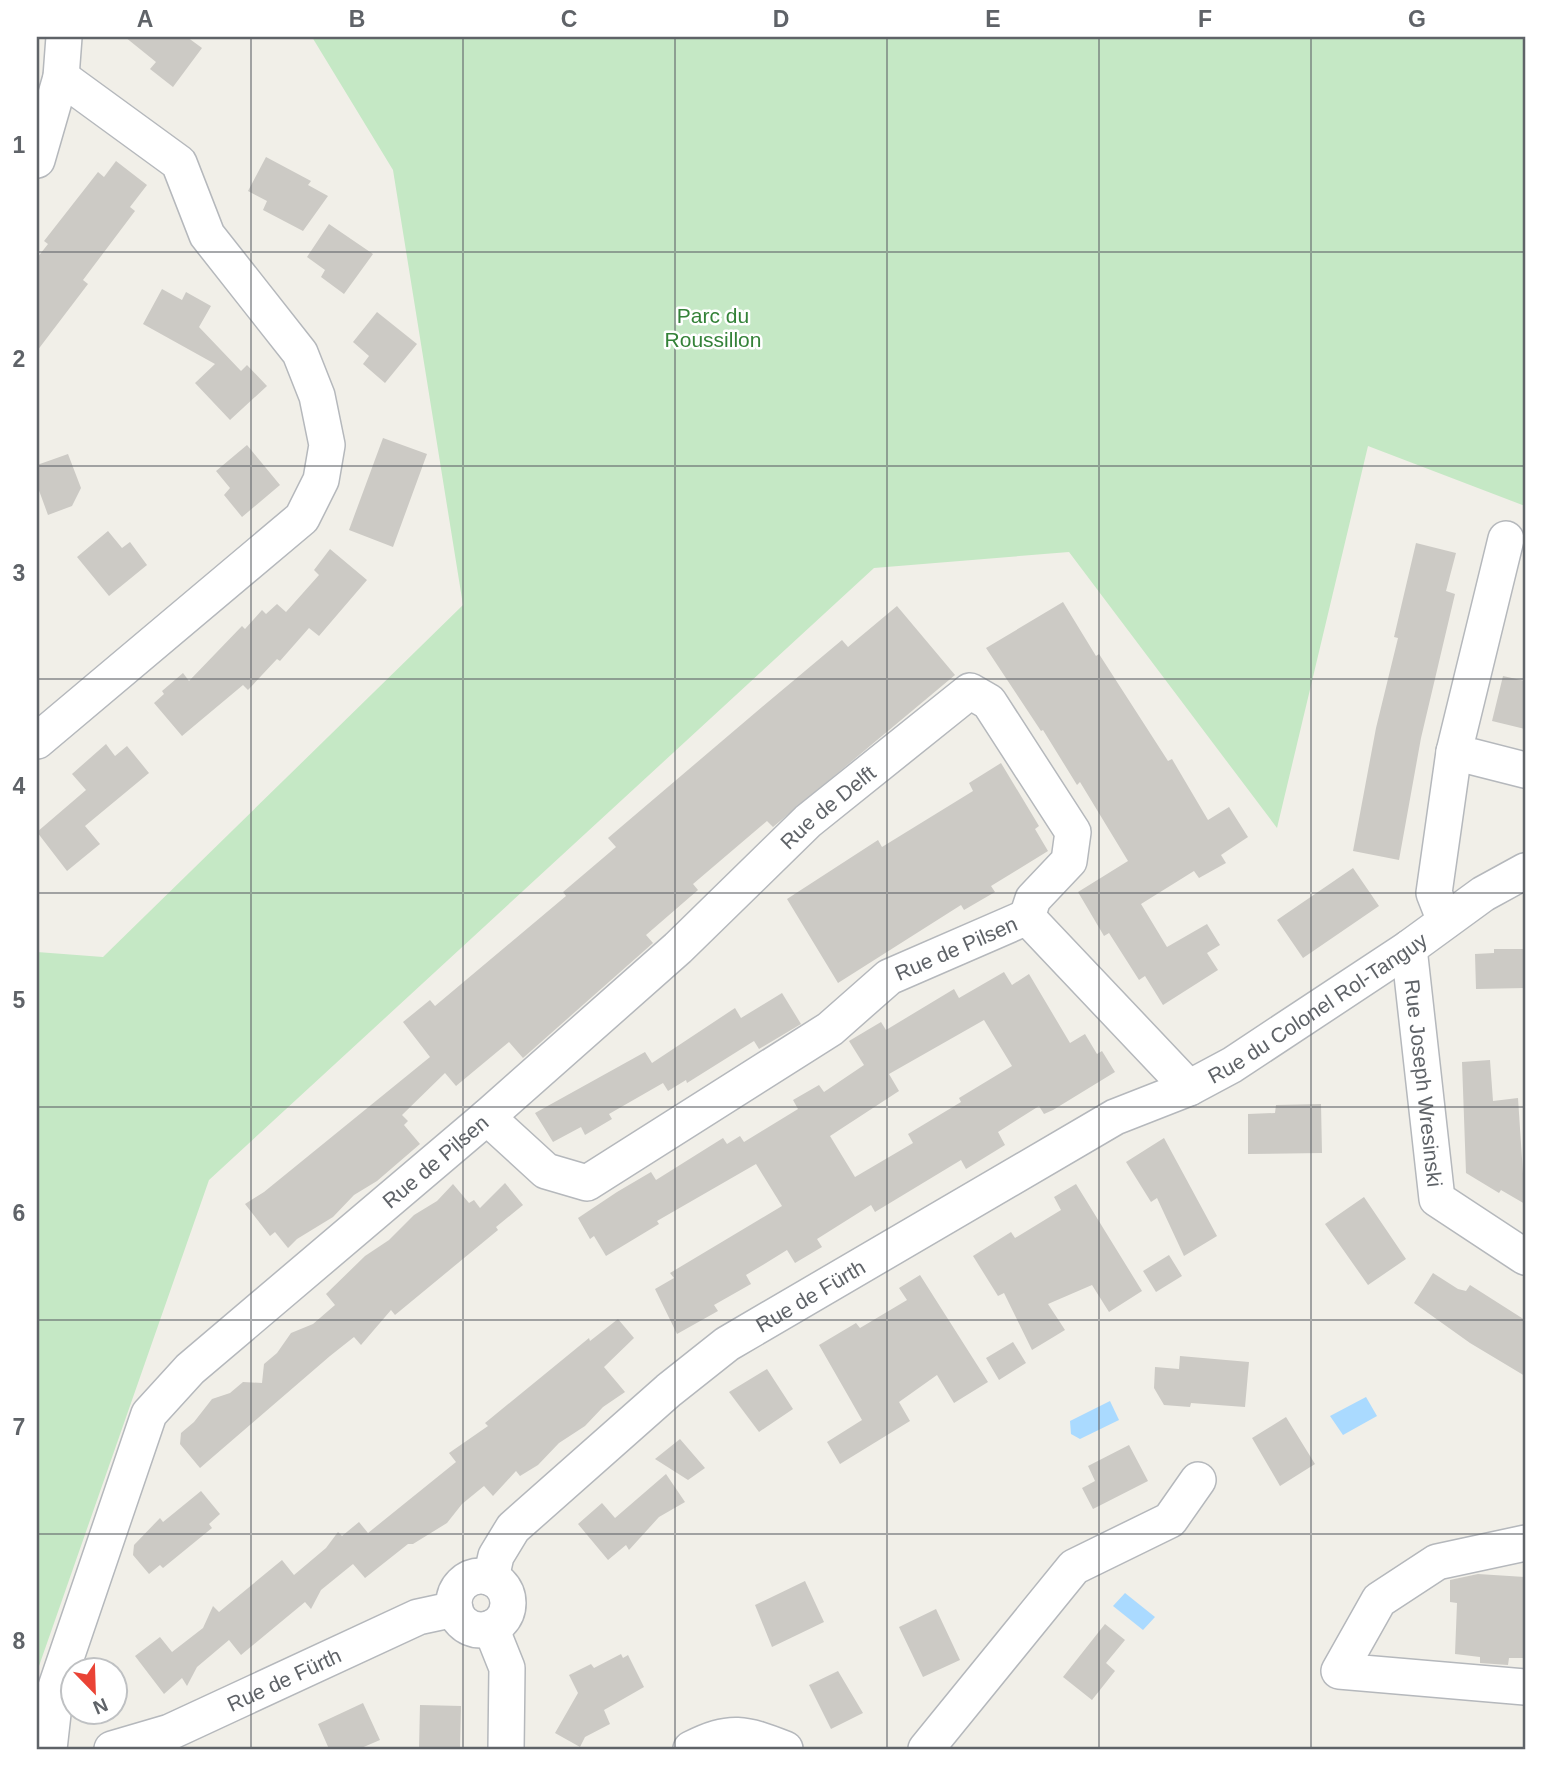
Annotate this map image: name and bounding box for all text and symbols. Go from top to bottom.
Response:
text: A [137,6,153,32]
text: B [349,6,365,32]
text: C [561,6,577,32]
text: D [773,6,789,32]
text: E [985,6,1001,32]
text: F [1198,6,1212,32]
text: G [1408,6,1426,32]
text: 1 [13,132,26,158]
park label: Parc du Roussillon [665,304,761,351]
text: 2 [13,346,25,372]
text: 3 [13,560,25,586]
street label: Rue de Delft [775,760,880,853]
text: 4 [13,773,26,799]
street label: Rue de Pilsen [891,911,1020,985]
street label: Rue du Colonel Rol-Tanguy [1204,927,1431,1087]
street label: Rue Joseph Wresinski [1401,978,1447,1188]
text: 5 [13,987,26,1013]
street label: Rue de Pilsen [378,1110,492,1212]
text: 6 [13,1200,25,1226]
street label: Rue de Fürth [751,1254,869,1336]
text: 7 [13,1414,25,1440]
text: 8 [13,1628,26,1654]
street label: Rue de Fürth [223,1643,344,1715]
north arrow [60,1656,130,1726]
text: N [90,1694,111,1719]

